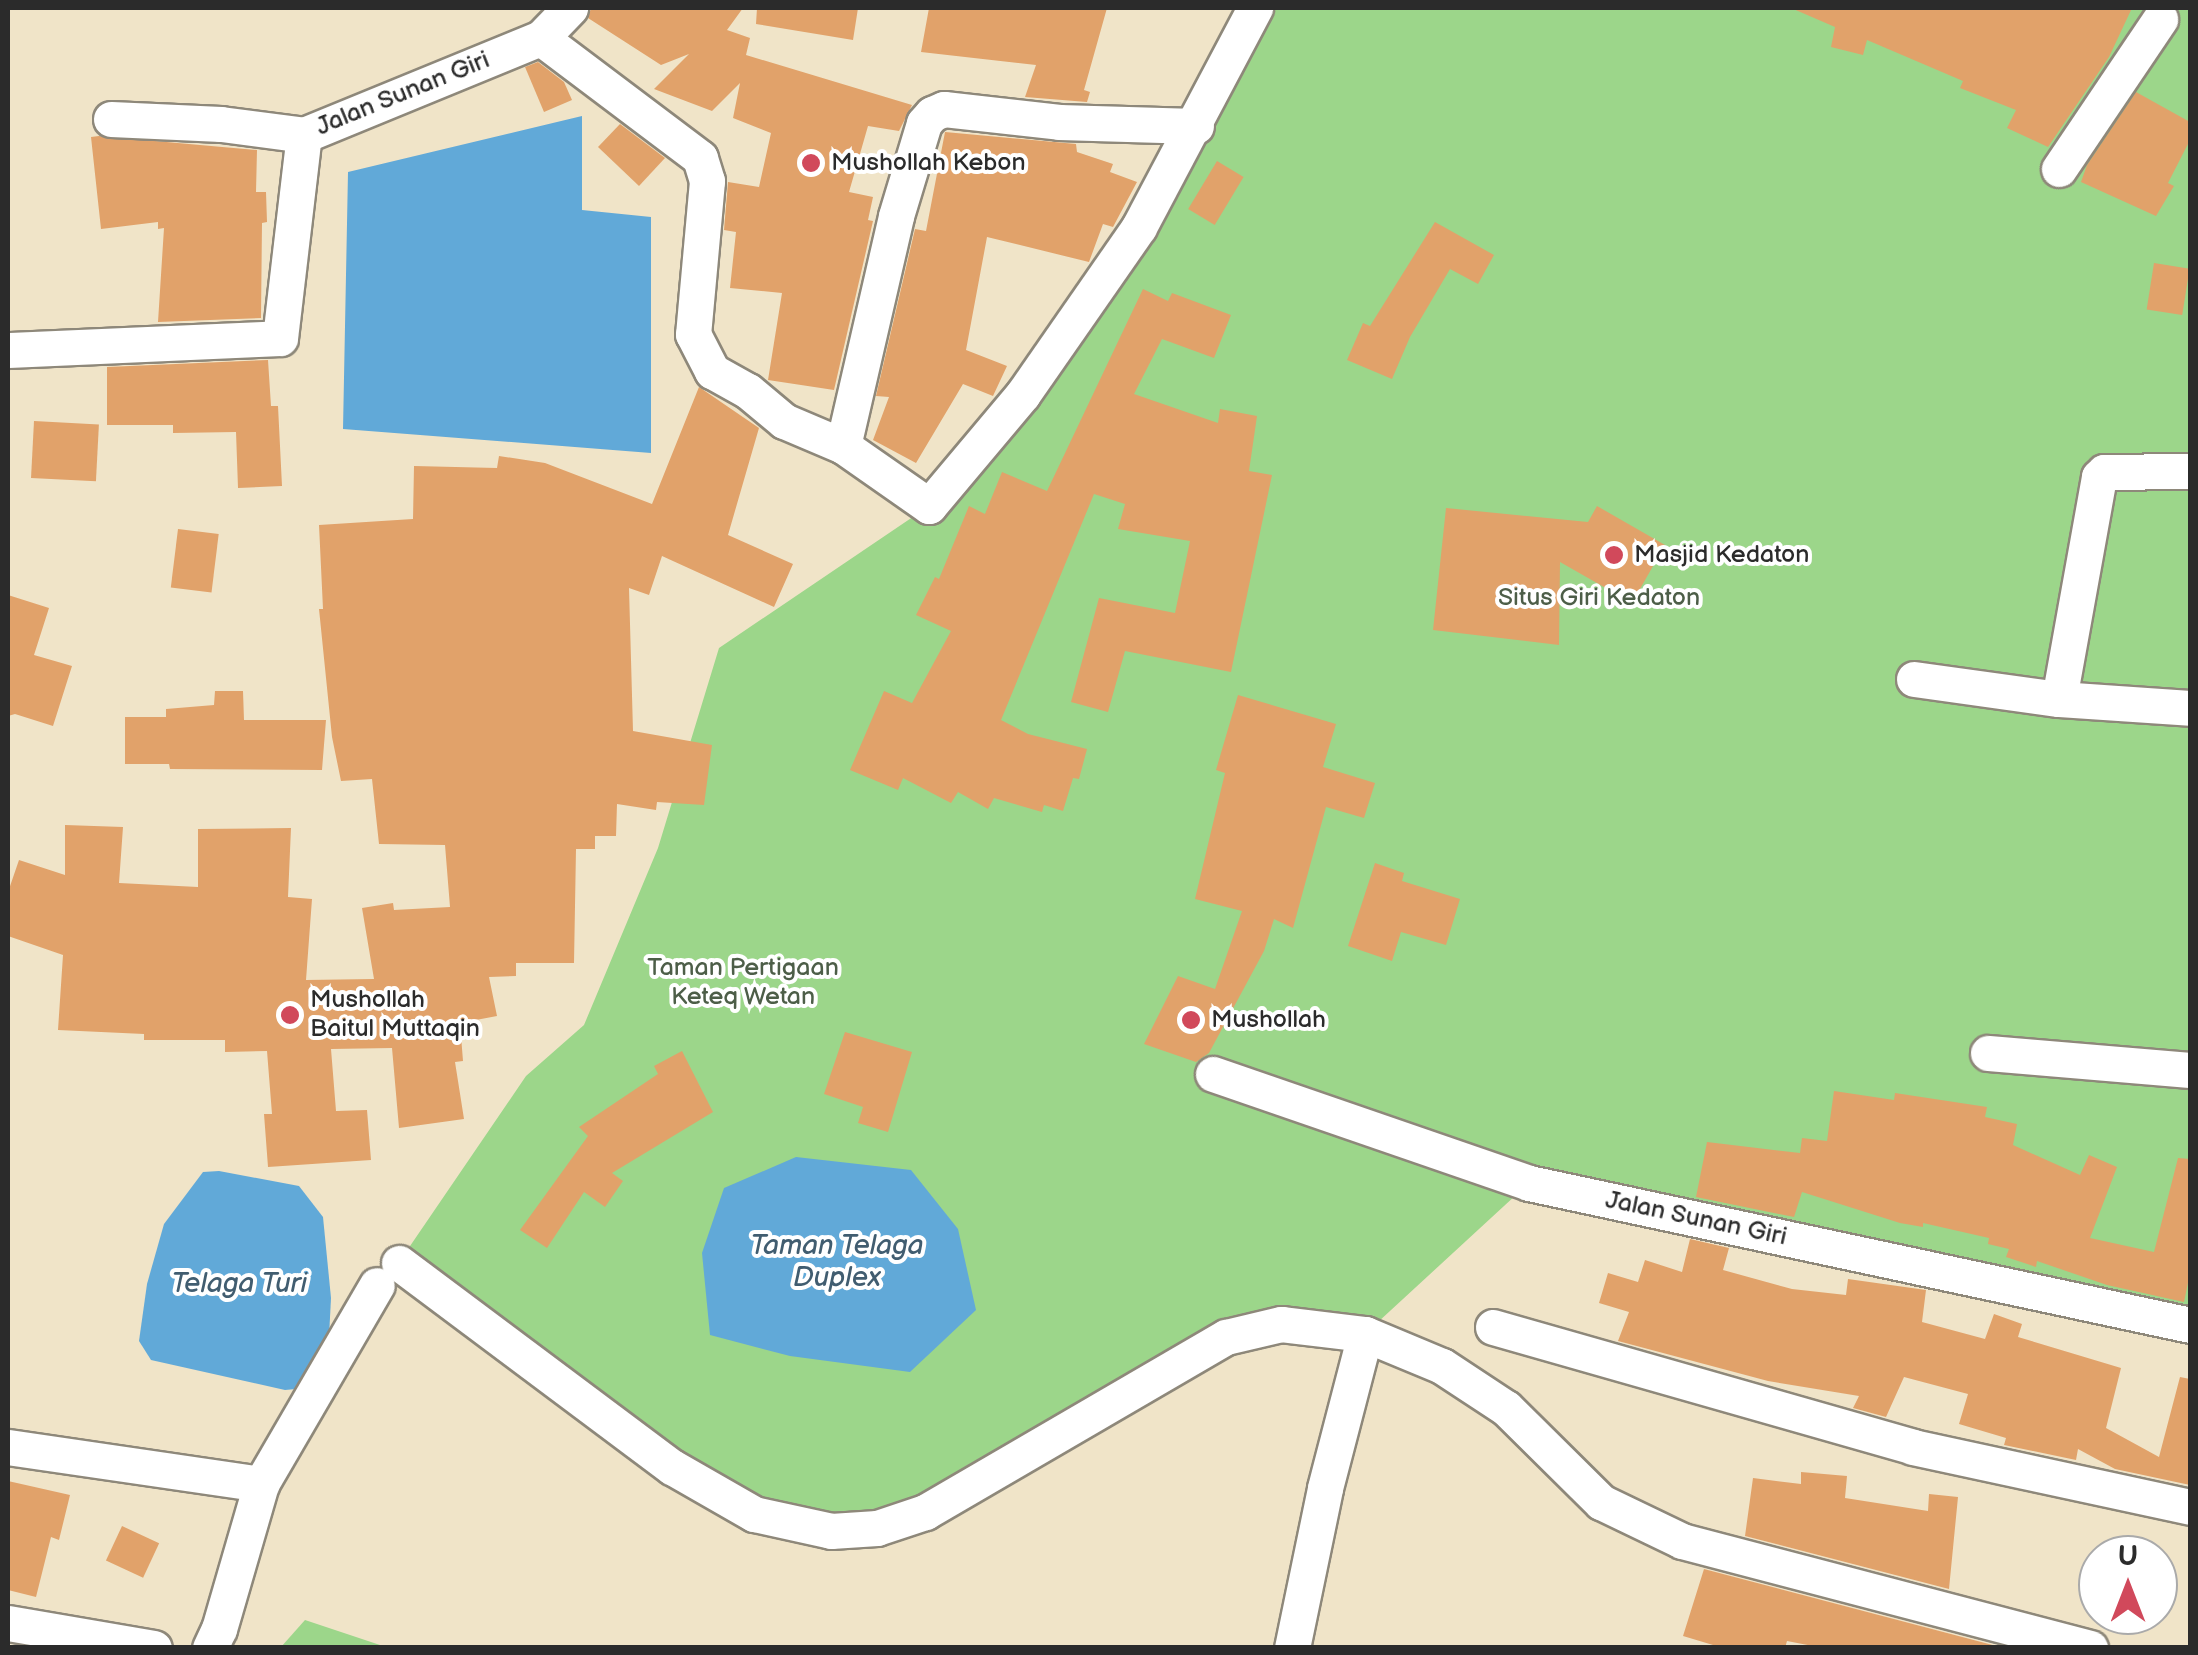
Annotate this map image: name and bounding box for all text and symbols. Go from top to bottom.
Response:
street label: Jalan Sunan Giri [312,45,494,143]
place label: Mushollah Kebon [831,148,1026,178]
marker: Mushollah Kebon [800,152,822,174]
place label: Masjid Kedaton [1634,540,1809,570]
marker: Masjid Kedaton [1603,544,1625,566]
park label: Situs Giri Kedaton [1498,583,1700,613]
park label: Taman Pertigaan Keteq Wetan [647,954,839,1013]
place label: Mushollah Baitul Muttaqin [310,986,480,1045]
marker: Mushollah Baitul Muttaqin [279,1004,301,1026]
place label: Mushollah [1211,1005,1326,1035]
marker: Mushollah [1180,1009,1202,1031]
street label: Jalan Sunan Giri [1603,1185,1789,1253]
water label: Taman Telaga Duplex [750,1229,924,1295]
water label: Telaga Turi [171,1267,307,1301]
north arrow [2078,1535,2178,1635]
text: U [2118,1540,2138,1573]

